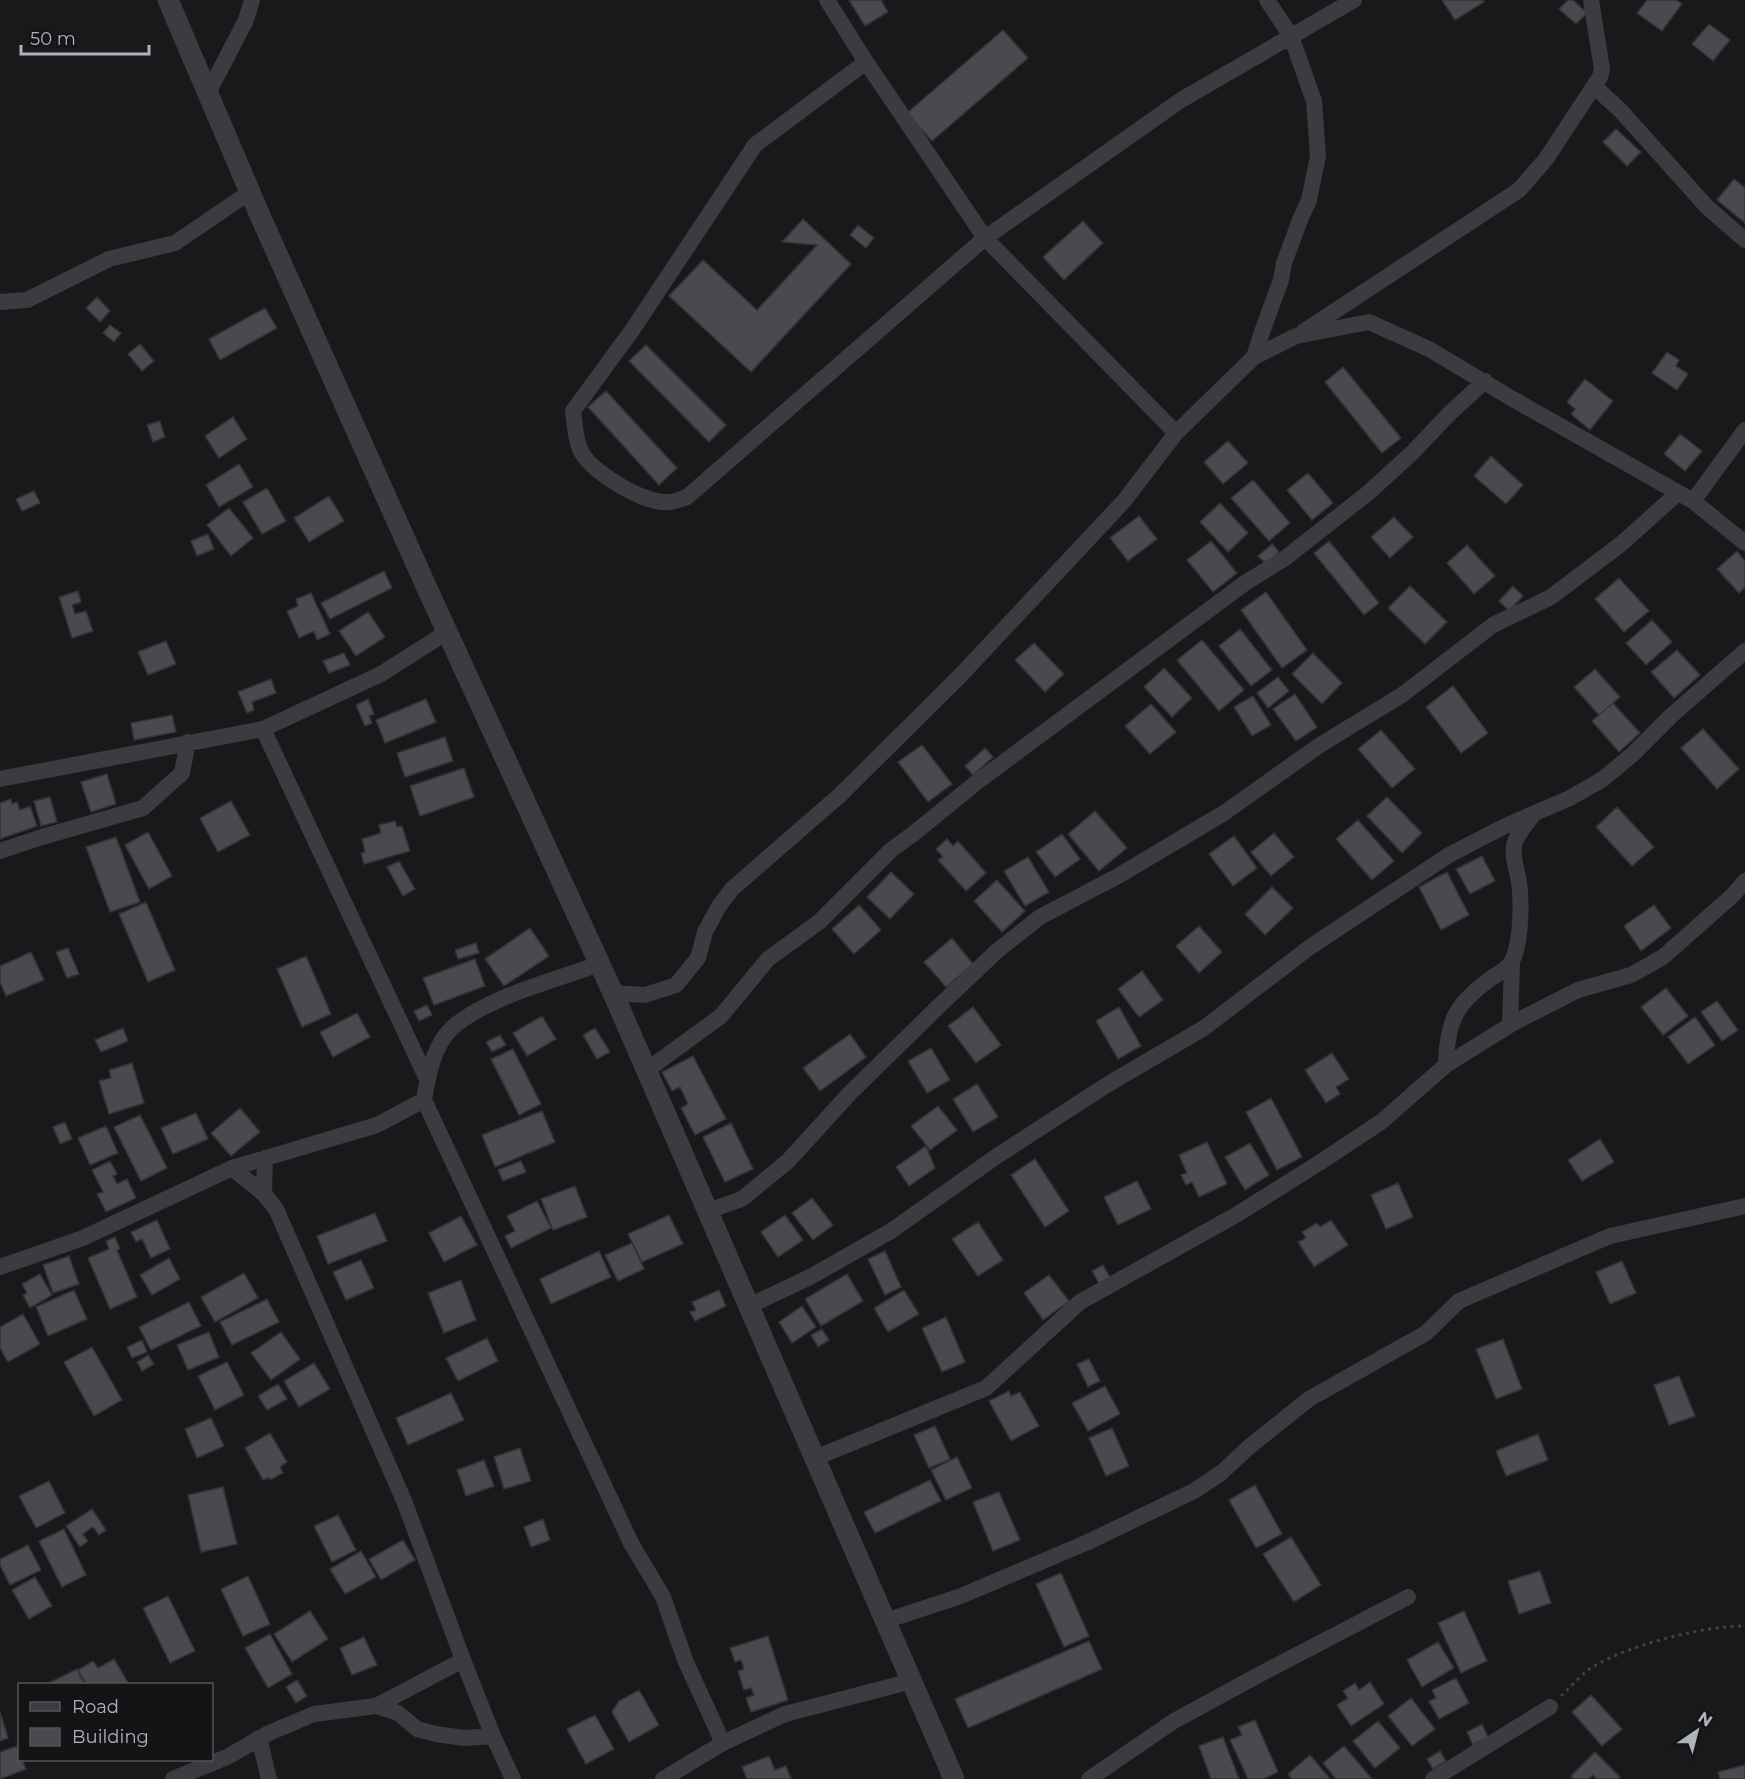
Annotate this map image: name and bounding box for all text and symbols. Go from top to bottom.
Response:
scale bar [21,18,148,56]
text: 50 m [30,28,76,50]
legend [18,1683,213,1761]
text: Road [72,1696,119,1718]
north arrow [1667,1701,1727,1761]
text: N [1695,1708,1716,1731]
text: Building [72,1726,149,1748]

